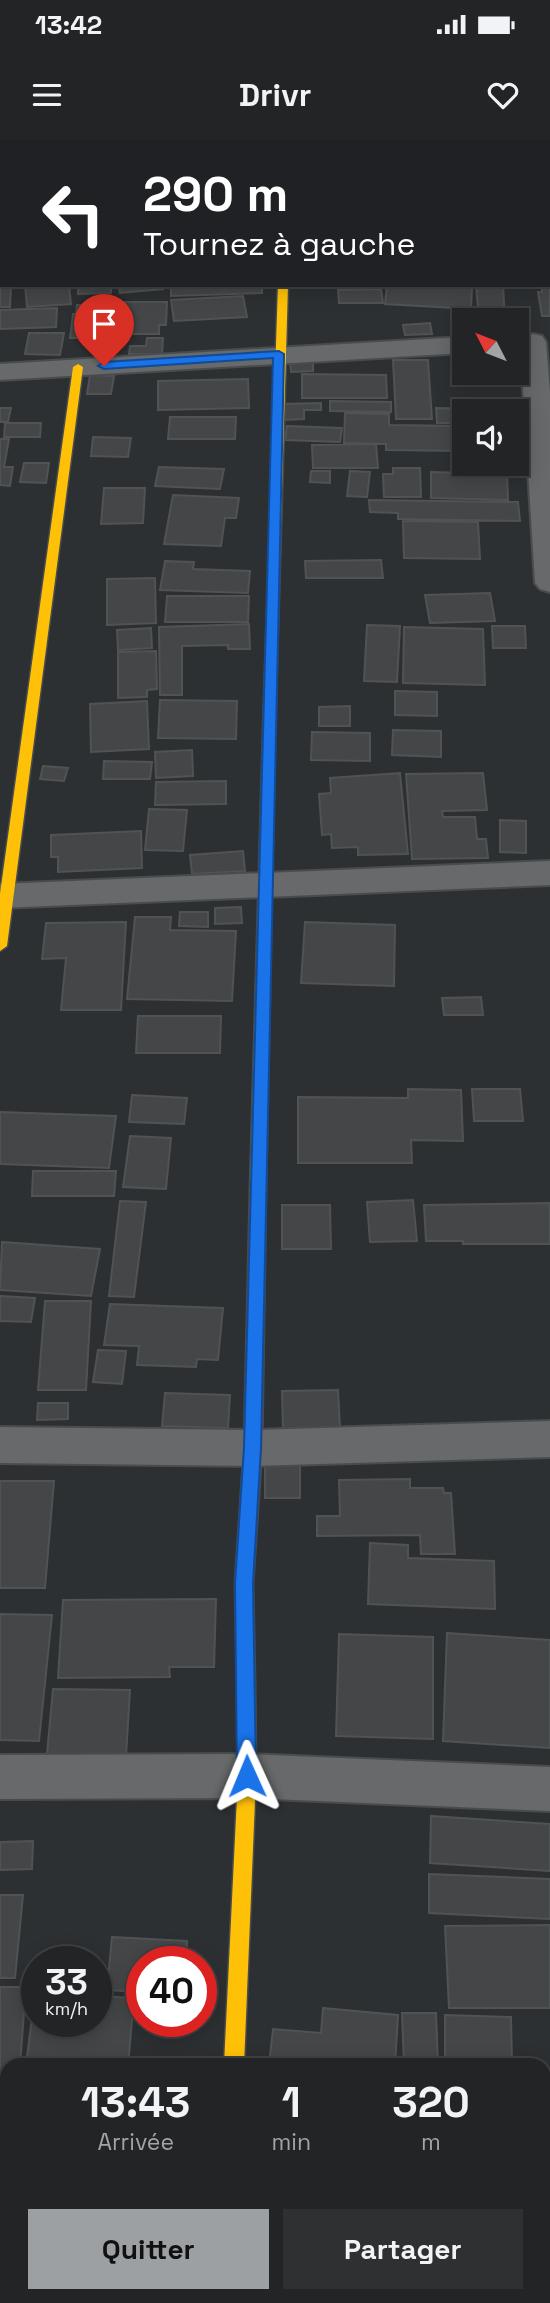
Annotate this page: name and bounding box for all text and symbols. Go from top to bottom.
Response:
text: 13:42 [35,8,102,42]
text: Drivr [239,75,311,115]
icon: menu [28,76,66,114]
icon: heart [484,76,522,114]
text: 290 m [143,163,288,225]
icon: left [28,168,119,259]
text: Tournez à gauche [143,224,415,264]
pin [74,294,134,366]
icon: arrive [85,305,123,343]
north arrow [452,308,528,385]
map controls [452,308,529,476]
button: sound [452,399,529,476]
position arrow [210,1739,284,1813]
speed limit sign: 40 [126,1946,217,2037]
text: 33 [45,1960,88,2004]
text: km/h [45,1997,88,2020]
text: 13:43 [81,2076,190,2129]
text: 1 [282,2076,301,2129]
text: 320 [392,2076,470,2129]
text: Arrivée [97,2127,174,2157]
text: min [272,2127,311,2157]
text: m [421,2127,441,2157]
button: Quitter [28,2209,269,2289]
button: Partager [283,2209,523,2289]

